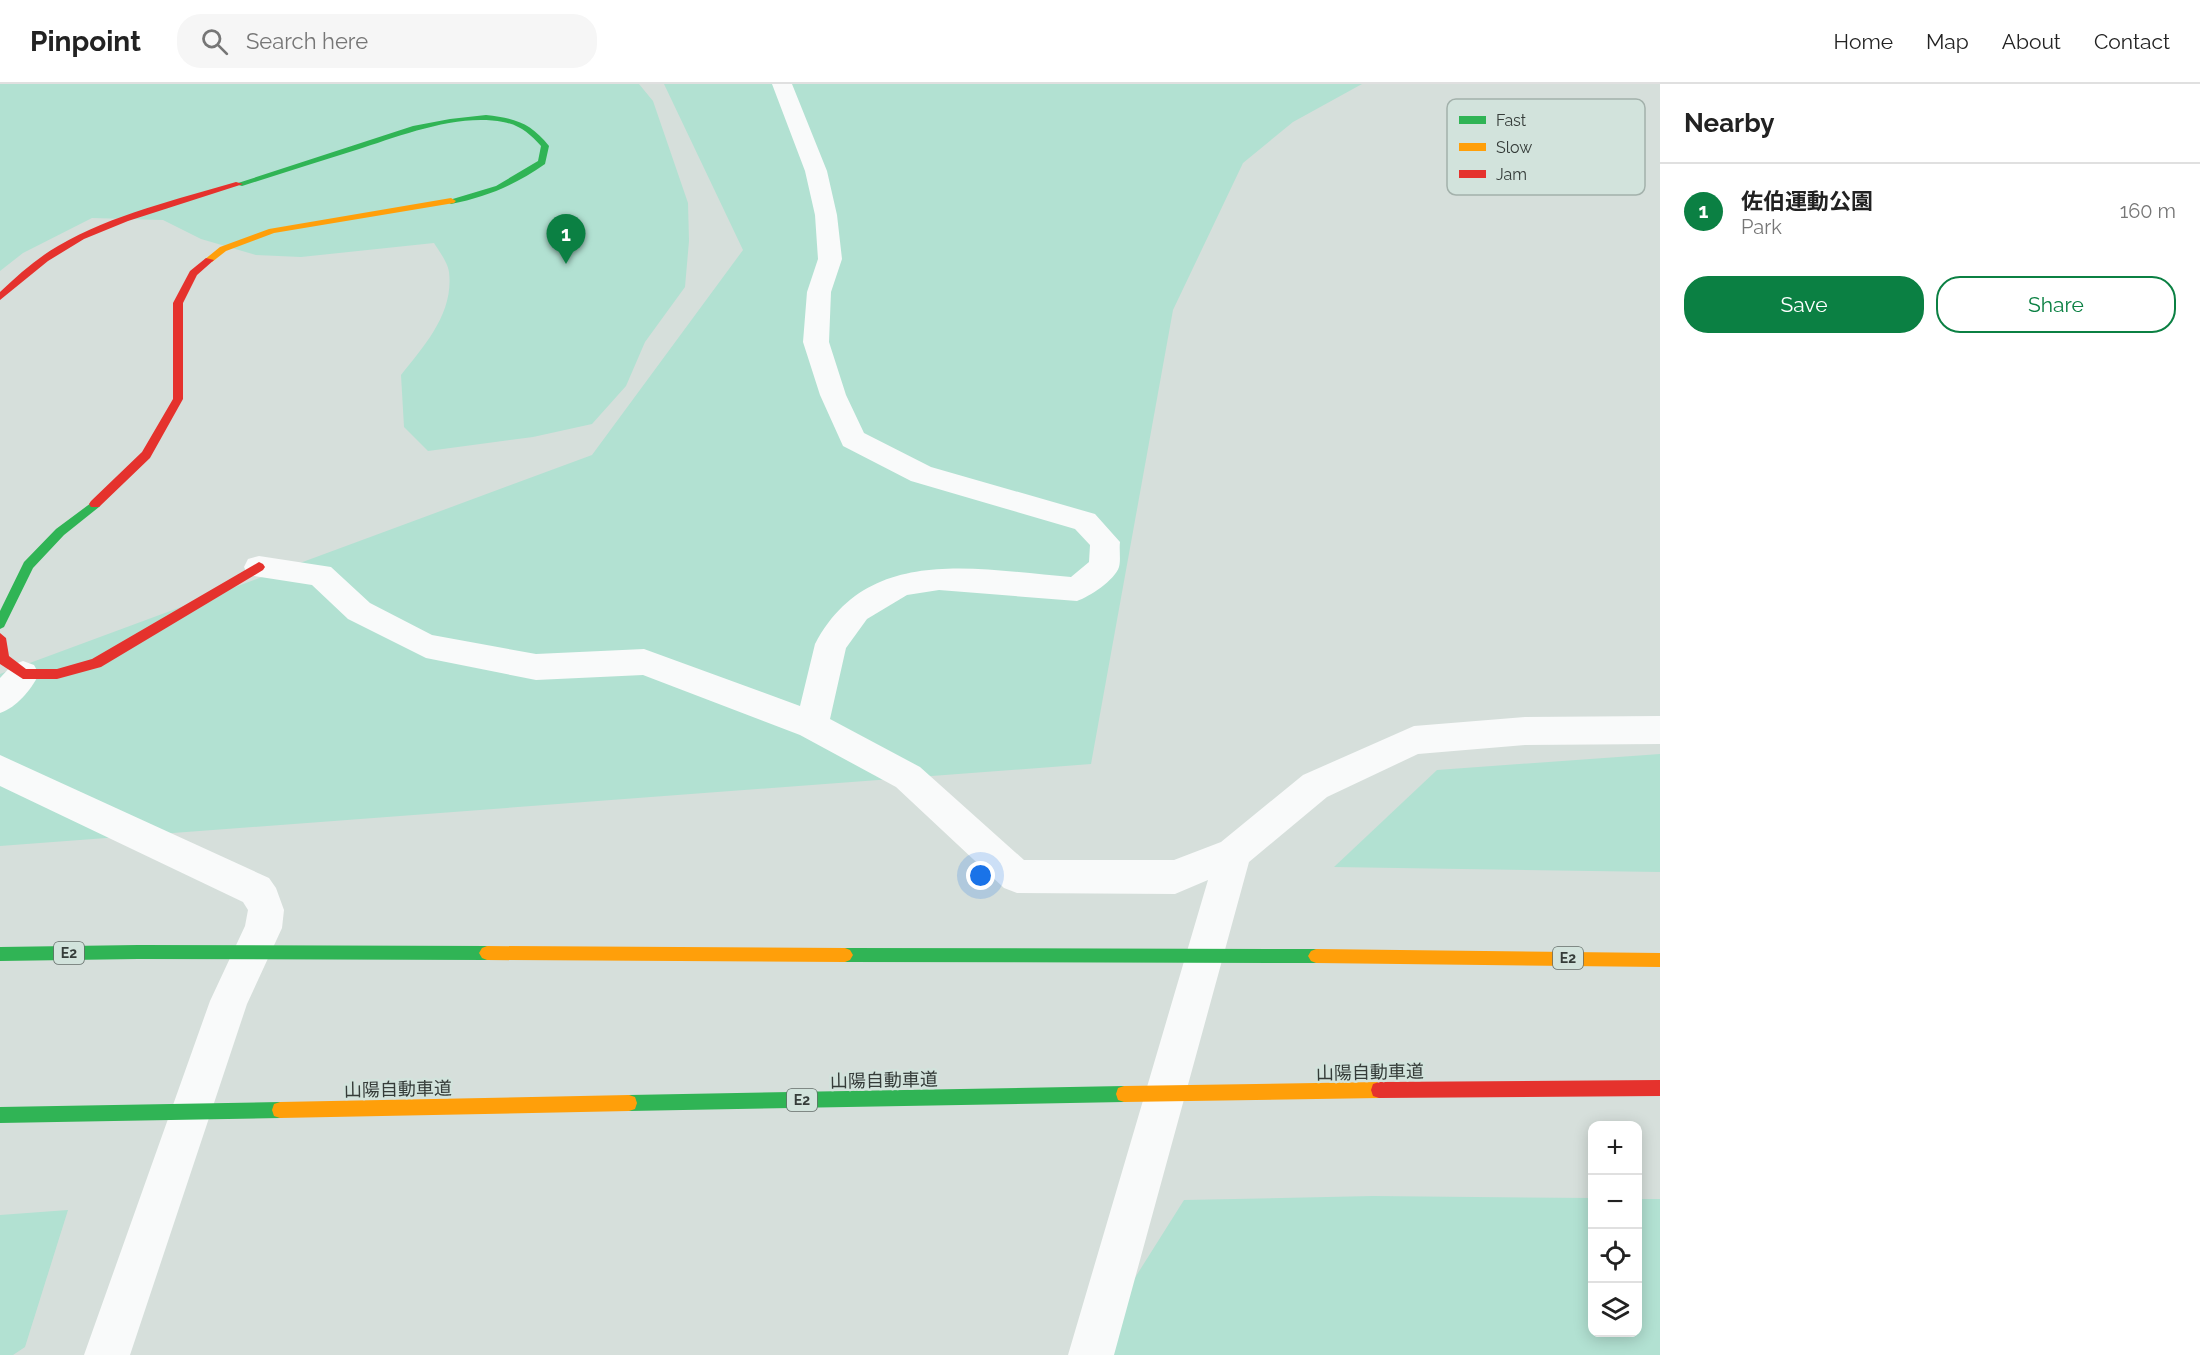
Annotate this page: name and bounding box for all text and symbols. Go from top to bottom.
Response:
search box [177,14,597,68]
text: Pinpoint [30,25,141,58]
icon: search [198,25,231,58]
text: Search here [246,28,368,54]
text: Home [1834,29,1893,54]
text: Map [1926,29,1969,54]
text: About [2002,29,2061,54]
text: Contact [2094,29,2170,54]
legend [1447,99,1645,195]
text: Nearby [1684,108,1774,138]
text: Fast [1496,111,1527,130]
text: Slow [1496,138,1532,157]
text: Jam [1496,165,1527,184]
text: 佐伯運動公園 [1741,188,1873,214]
text: 1 [1699,199,1708,223]
text: 160 m [2120,199,2176,223]
pin: 1 [546,214,586,264]
text: Park [1741,215,1782,239]
button: Save [1684,276,1924,333]
button: Share [1936,276,2176,333]
your location [966,861,995,890]
road number: E2 [54,942,84,964]
road number: E2 [1553,947,1583,969]
street label: 山陽自動車道 [1316,1061,1424,1083]
street label: 山陽自動車道 [830,1069,938,1091]
street label: 山陽自動車道 [344,1078,452,1100]
road number: E2 [787,1089,817,1111]
map controls [1588,1121,1642,1337]
button: + [1588,1121,1642,1175]
button: − [1588,1175,1642,1229]
button: locate [1588,1229,1642,1283]
button: layers [1588,1283,1642,1337]

